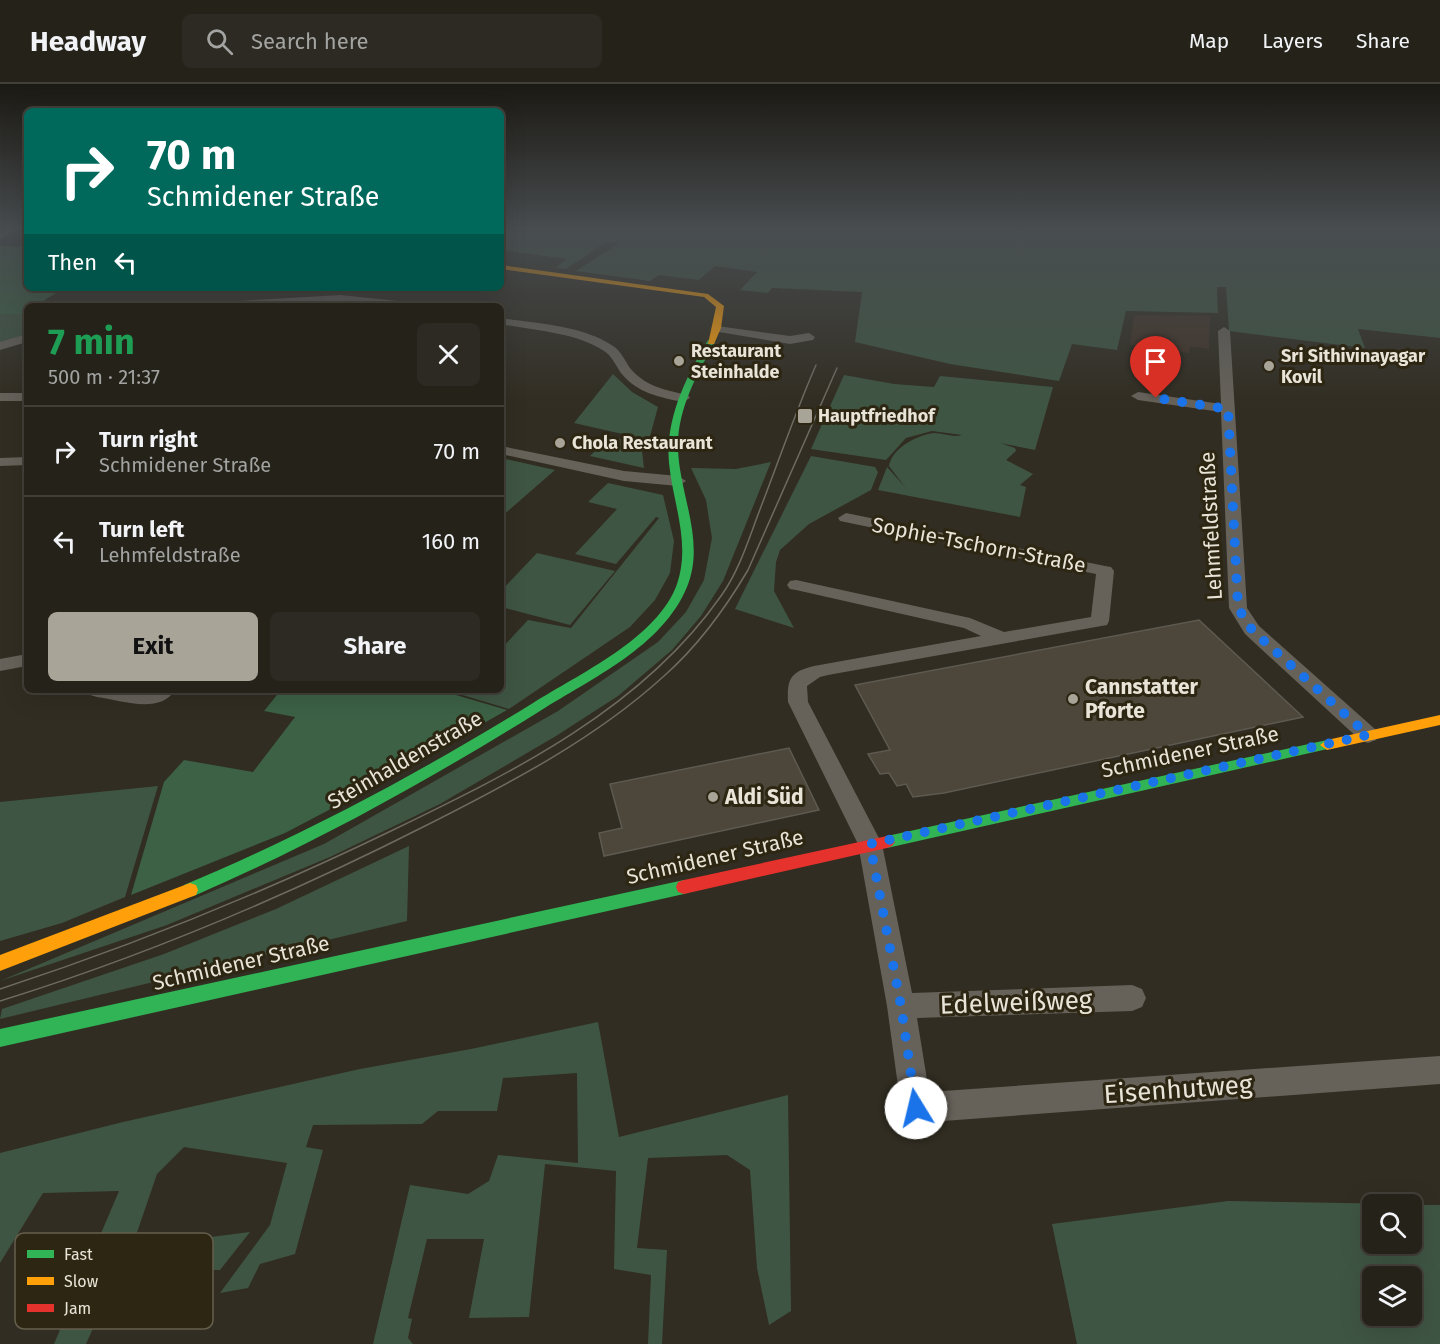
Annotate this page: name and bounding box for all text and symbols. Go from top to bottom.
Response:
search box [182,14,602,68]
text: Headway [30,25,146,58]
icon: search [203,25,236,58]
text: Search here [251,28,369,55]
text: Map [1189,28,1229,54]
text: Layers [1262,28,1323,54]
text: Share [1356,28,1410,54]
text: 70 m [147,130,236,180]
icon: right [48,132,126,210]
text: Schmidener Straße [147,181,380,213]
icon: left [109,246,142,279]
text: Then [48,249,97,276]
text: 7 min [48,320,135,364]
button: close [417,323,480,386]
pin [1130,336,1181,398]
place label: Restaurant Steinhalde [691,340,782,383]
icon: arrive [1139,345,1172,378]
place label: Sri Sithivinayagar Kovil [1281,345,1426,388]
marker: Restaurant Steinhalde [672,354,686,368]
marker: Sri Sithivinayagar Kovil [1262,359,1276,373]
text: 500 m · 21:37 [48,365,160,389]
place label: Hauptfriedhof [818,405,936,427]
marker: Hauptfriedhof [796,407,814,425]
text: Turn right [99,426,198,453]
place label: Chola Restaurant [572,432,714,454]
icon: right [48,435,81,468]
marker: Chola Restaurant [553,436,567,450]
text: 70 m [434,438,480,465]
street label: Lehmfeldstraße [1194,451,1228,601]
text: Schmidener Straße [99,453,271,477]
street label: Sophie-Tschorn-Straße [870,512,1088,578]
text: Turn left [99,516,184,543]
icon: left [48,525,81,558]
text: 160 m [422,528,480,555]
text: Lehmfeldstraße [99,543,241,567]
button: Exit [48,612,258,681]
button: Share [270,612,480,681]
place label: Cannstatter Pforte [1085,674,1199,724]
marker: Cannstatter Pforte [1066,692,1080,706]
street label: Steinhaldenstraße [323,705,487,815]
street label: Schmidener Straße [1099,720,1281,784]
place label: Aldi Süd [724,784,804,810]
marker: Aldi Süd [706,790,720,804]
street label: Schmidener Straße [624,824,806,890]
street label: Schmidener Straße [150,930,332,996]
street label: Edelweißweg [939,984,1093,1021]
street label: Eisenhutweg [1103,1069,1254,1110]
position arrow [884,1076,948,1140]
map controls [1362,1194,1422,1326]
button: search [1362,1194,1422,1254]
legend [15,1233,213,1329]
text: Fast [64,1245,93,1264]
button: layers [1362,1266,1422,1326]
text: Slow [64,1272,99,1291]
text: Jam [64,1299,91,1318]

